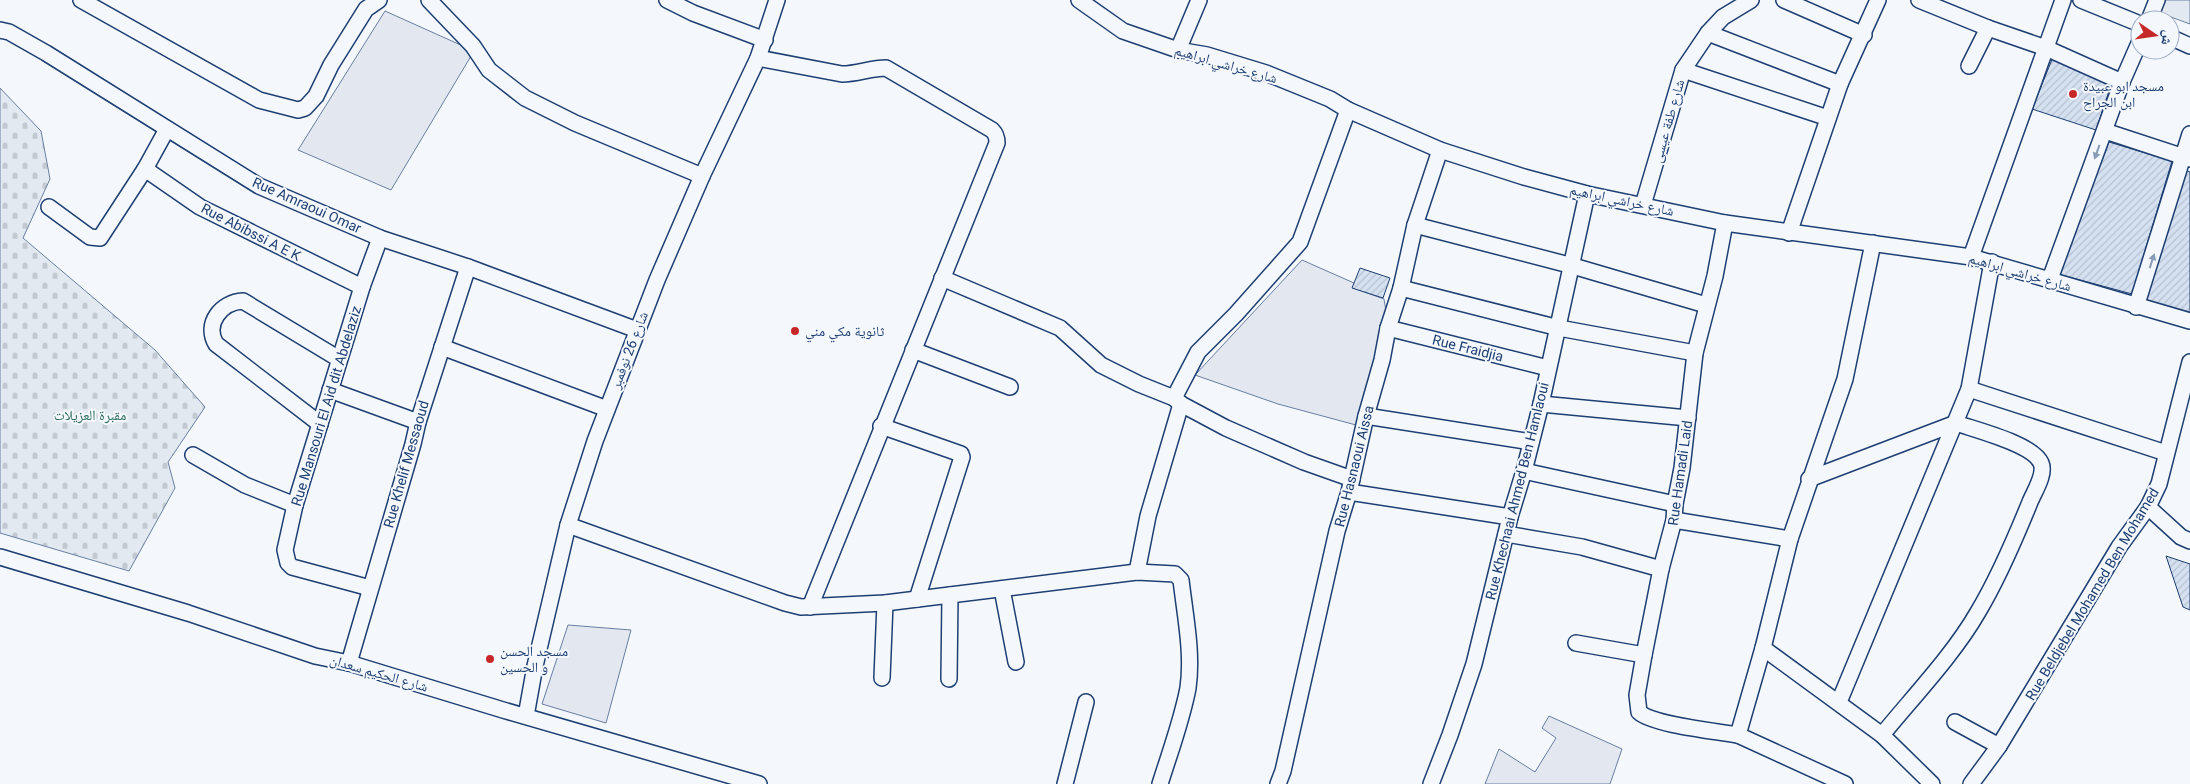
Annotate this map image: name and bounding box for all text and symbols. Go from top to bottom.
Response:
north arrow [2130,10,2180,60]
text: ش [2157,29,2177,47]
street label: شارع خراشي ابراهيم [1172,42,1279,90]
street label: شارع طفة عيسى [1649,78,1689,165]
place label: مسجد ابو عبيدة ابن الجراح [2083,78,2164,112]
marker: مسجد ابو عبيدة ابن الجراح [2067,88,2079,100]
one-way arrow [2093,144,2100,159]
street label: Rue Amraoui Omar [250,174,364,236]
street label: شارع خراشي ابراهيم [1568,181,1676,222]
street label: Rue Abibssi A E K [199,200,304,264]
street label: شارع خراشي ابراهيم [1966,250,2073,298]
one-way arrow [2148,253,2156,268]
street label: Rue Mansouri El Aid dit Abdelaziz [288,304,364,508]
street label: شارع 26 نوفمبر [607,309,653,392]
place label: ثانوية مكي مني [805,323,885,343]
marker: ثانوية مكي مني [789,325,801,337]
street label: Rue Fraidjia [1431,331,1505,365]
street label: Rue Khechaai Ahmed Ben Hamlaoui [1482,381,1552,601]
street label: Rue Khelif Messaoud [380,399,432,529]
street label: Rue Hasnaoui Aissa [1331,404,1377,528]
park label: مقبرة العزيلات [54,407,126,424]
street label: Rue Hamadi Laid [1665,419,1695,527]
street label: Rue Beldjebel Mohamed Ben Mohamed [2022,485,2162,703]
place label: مسجد الحسن و الحسين [500,643,568,676]
street label: شارع الحكيم سعدان [328,651,430,697]
marker: مسجد الحسن و الحسين [484,653,496,665]

